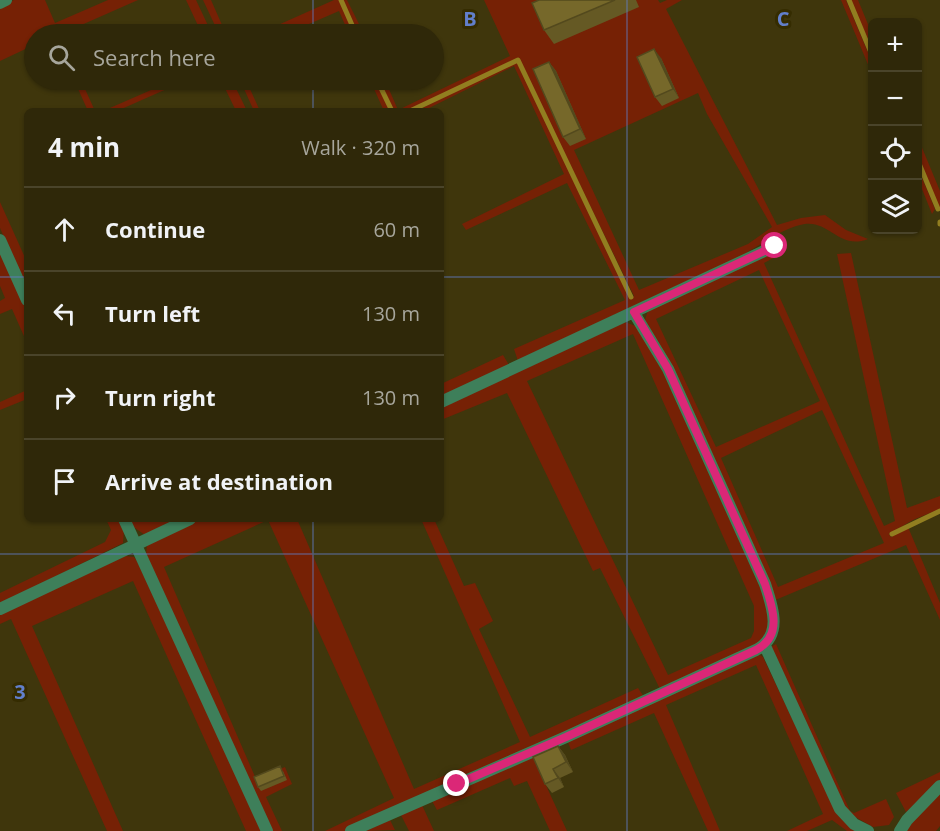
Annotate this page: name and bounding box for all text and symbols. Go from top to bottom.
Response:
text: B [463,5,477,32]
text: C [777,5,790,32]
map controls [868,18,922,234]
button: + [868,18,922,72]
search box [24,24,444,90]
icon: search [45,41,78,74]
text: Search here [93,42,216,72]
button: − [868,72,922,126]
button: locate [868,126,922,180]
text: 4 min [48,129,120,165]
text: Walk · 320 m [301,134,420,161]
button: layers [868,180,922,234]
icon: ahead [48,213,81,246]
text: Continue [105,214,205,244]
text: 60 m [373,216,420,243]
route start [761,232,787,258]
icon: left [48,297,81,330]
text: Turn left [105,298,200,328]
text: 130 m [362,300,420,327]
icon: right [48,381,81,414]
text: Turn right [105,382,216,412]
text: 130 m [362,384,420,411]
icon: arrive [48,465,81,498]
text: Arrive at destination [105,466,333,496]
text: 3 [14,678,26,705]
route end [443,770,469,796]

